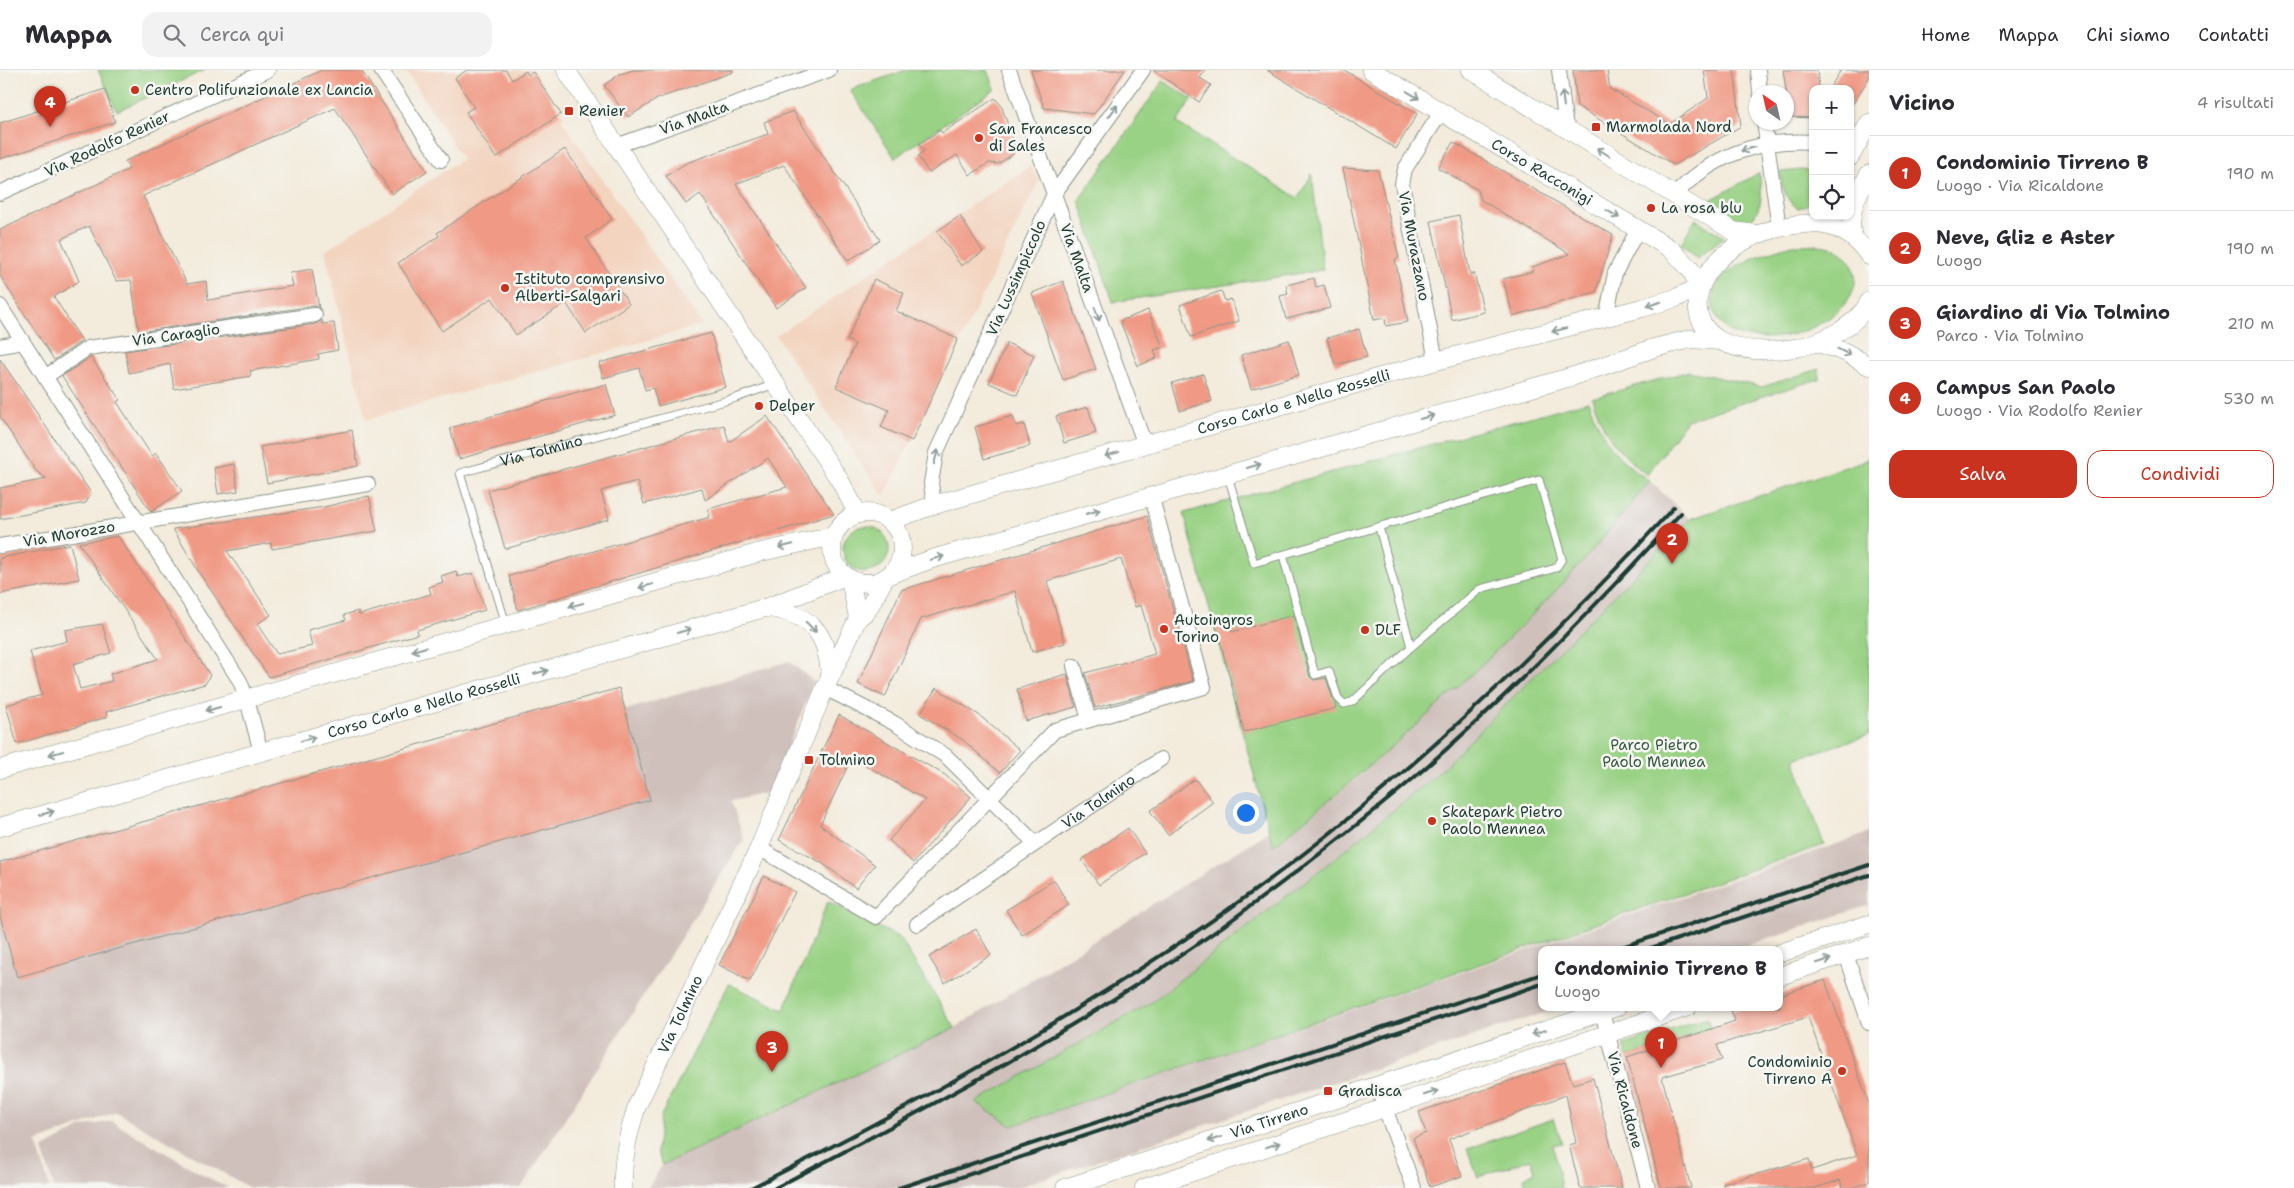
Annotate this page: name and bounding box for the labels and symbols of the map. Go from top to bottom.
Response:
place label: Centro Polifunzionale ex Lancia [145,80,374,100]
marker: Centro Polifunzionale ex Lancia [129,84,141,96]
north arrow [1749,85,1794,130]
pin: 4 [34,86,66,127]
one-way arrow [1405,90,1419,100]
one-way arrow [1557,92,1567,108]
street label: Via Malta [657,96,732,140]
place label: Renier [579,101,626,121]
one-way arrow [1108,104,1118,118]
marker: Renier [563,105,575,117]
street label: Via Rodolfo Renier [41,106,173,182]
place label: Marmolada Nord [1606,117,1732,137]
place label: San Francesco di Sales [989,119,1092,156]
marker: Marmolada Nord [1590,121,1602,133]
marker: San Francesco di Sales [973,132,985,144]
street label: Corso Racconigi [1487,134,1596,210]
one-way arrow [1740,145,1756,154]
one-way arrow [1596,146,1610,156]
street label: Via Murazzano [1394,189,1434,303]
place label: La rosa blu [1661,198,1742,218]
marker: La rosa blu [1645,202,1657,214]
one-way arrow [1605,209,1619,219]
street label: Via Lussimpiccolo [981,217,1051,339]
street label: Via Malta [1055,221,1099,296]
place label: Istituto comprensivo Alberti-Salgari [515,269,665,306]
marker: Istituto comprensivo Alberti-Salgari [499,282,511,294]
one-way arrow [1647,300,1663,310]
one-way arrow [1093,305,1102,321]
street label: Via Caraglio [131,319,221,351]
one-way arrow [1551,326,1567,335]
one-way arrow [1836,348,1851,357]
street label: Corso Carlo e Nello Rosselli [1195,365,1393,439]
place label: Delper [769,396,815,416]
marker: Delper [753,400,765,412]
one-way arrow [1419,412,1435,422]
street label: Via Tolmino [498,430,585,472]
one-way arrow [931,449,941,465]
one-way arrow [1104,450,1120,460]
one-way arrow [1246,460,1262,470]
one-way arrow [1084,507,1100,517]
street label: Via Morozzo [21,516,117,552]
pin: 2 [1656,523,1688,564]
one-way arrow [779,542,795,552]
one-way arrow [928,552,944,562]
one-way arrow [638,581,654,591]
one-way arrow [568,601,584,610]
place label: Autoingros Torino [1174,610,1253,647]
place label: DLF [1375,620,1401,640]
one-way arrow [805,621,818,633]
marker: Autoingros Torino [1158,623,1170,635]
marker: DLF [1359,624,1371,636]
one-way arrow [675,626,691,636]
one-way arrow [411,645,427,655]
one-way arrow [533,667,549,677]
street label: Corso Carlo e Nello Rosselli [325,668,523,743]
one-way arrow [205,705,221,715]
one-way arrow [299,734,315,744]
park label: Parco Pietro Paolo Mennea [1602,735,1706,772]
one-way arrow [49,749,65,759]
place label: Tolmino [819,750,875,770]
marker: Tolmino [803,754,815,766]
street label: Via Tolmino [1058,769,1139,833]
your location [1233,800,1259,826]
place label: Skatepark Pietro Paolo Mennea [1442,802,1563,839]
one-way arrow [38,808,54,818]
marker: Skatepark Pietro Paolo Mennea [1426,815,1438,827]
one-way arrow [1816,956,1832,966]
street label: Via Tolmino [653,972,708,1057]
pin: 1 [1645,1027,1677,1068]
one-way arrow [1531,1028,1547,1038]
pin: 3 [756,1031,788,1072]
street label: Via Ricaldone [1602,1049,1648,1151]
place label: Condominio Tirreno A [1748,1052,1832,1089]
marker: Condominio Tirreno A [1836,1065,1848,1077]
place label: Gradisca [1338,1081,1402,1101]
marker: Gradisca [1322,1085,1334,1097]
one-way arrow [1423,1087,1439,1097]
street label: Via Tirreno [1228,1099,1311,1143]
one-way arrow [1207,1135,1223,1144]
one-way arrow [1265,1140,1280,1149]

